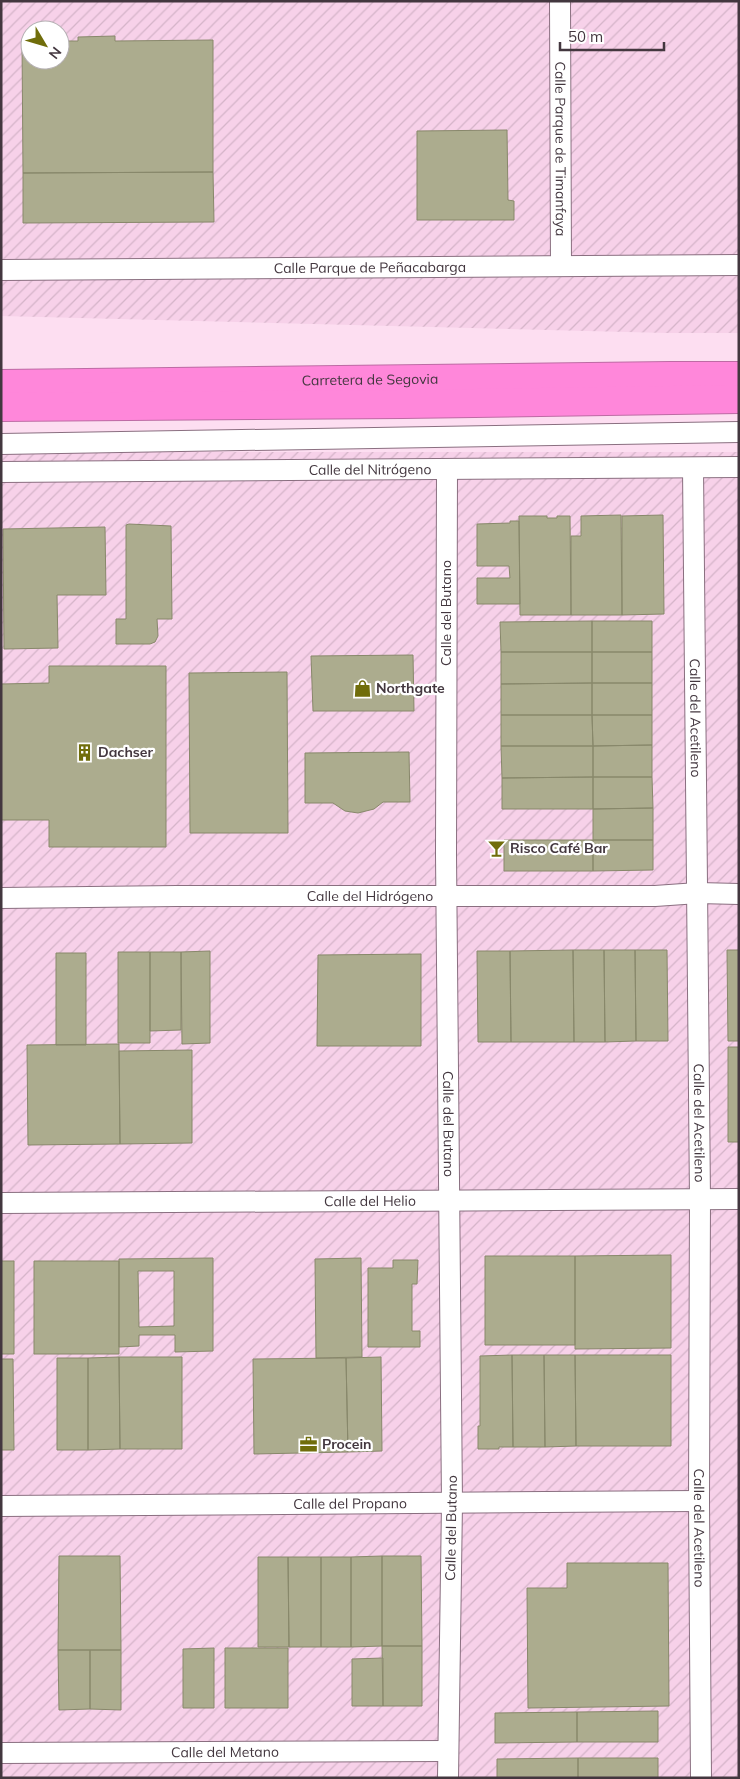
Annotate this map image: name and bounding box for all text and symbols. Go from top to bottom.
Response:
north arrow [20,20,70,70]
scale bar [560,20,664,52]
text: 50 m [568,27,603,46]
text: N [45,43,66,63]
street label: Calle Parque de Timanfaya [551,62,570,236]
street label: Calle Parque de Peñacabarga [274,258,466,277]
street label: Carretera de Segovia [302,370,438,389]
street label: Calle del Nitrógeno [309,460,431,479]
street label: Calle del Butano [437,560,455,666]
street label: Calle del Acetileno [686,658,705,778]
shop icon: Northgate [352,678,372,698]
place label: Northgate [376,679,445,697]
building icon: Dachser [74,742,94,762]
place label: Dachser [98,743,154,761]
bar icon: Risco Café Bar [486,838,506,858]
place label: Risco Café Bar [510,839,608,857]
street label: Calle del Hidrógeno [307,887,433,905]
street label: Calle del Acetileno [690,1063,709,1182]
street label: Calle del Butano [439,1071,458,1177]
street label: Calle del Helio [324,1192,416,1210]
office icon: Procein [298,1434,318,1454]
place label: Procein [322,1435,372,1453]
street label: Calle del Acetileno [690,1469,709,1587]
street label: Calle del Butano [441,1475,461,1581]
street label: Calle del Propano [293,1494,407,1513]
street label: Calle del Metano [171,1743,279,1761]

